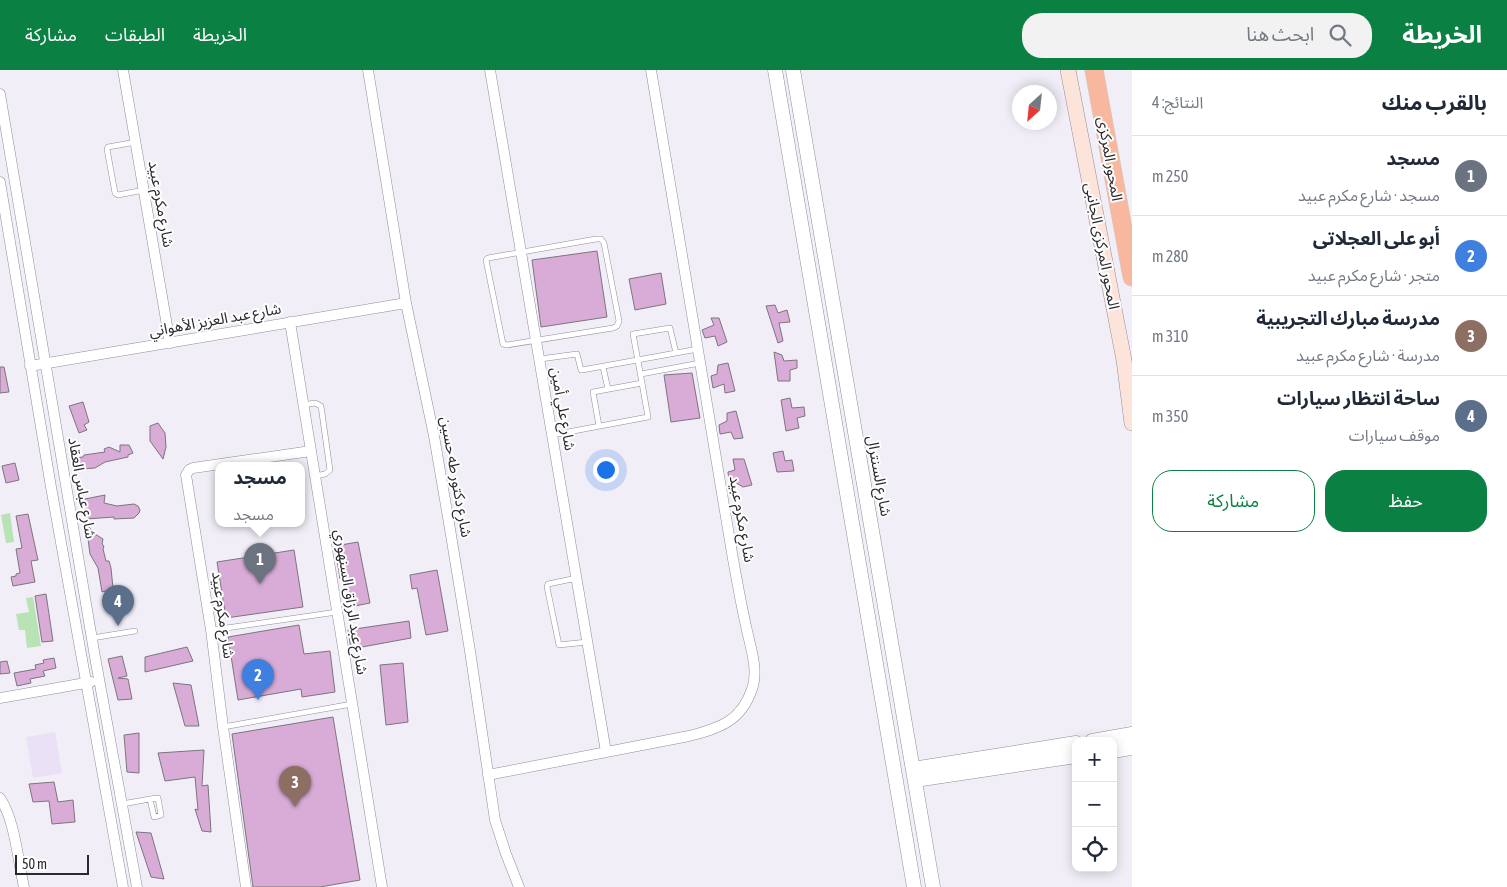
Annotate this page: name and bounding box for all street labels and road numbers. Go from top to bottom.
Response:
street label: المحور المركزى [1094,115,1126,203]
street label: شارع مكرم عبيد [142,159,178,250]
street label: المحور المركزى الجانبى [1081,181,1123,311]
street label: شارع عبد العزيز الأهواني [148,299,283,343]
street label: شارع علي أمين [544,366,579,453]
street label: شارع دكتور طه حسين [434,415,476,540]
street label: شارع السنترال [860,434,895,519]
street label: شارع عباس العقاد [61,436,100,541]
street label: شارع مكرم عبيد [723,474,759,565]
street label: شارع عبد الرزاق السنهوري [328,528,371,677]
street label: شارع مكرم عبيد [205,570,238,660]

